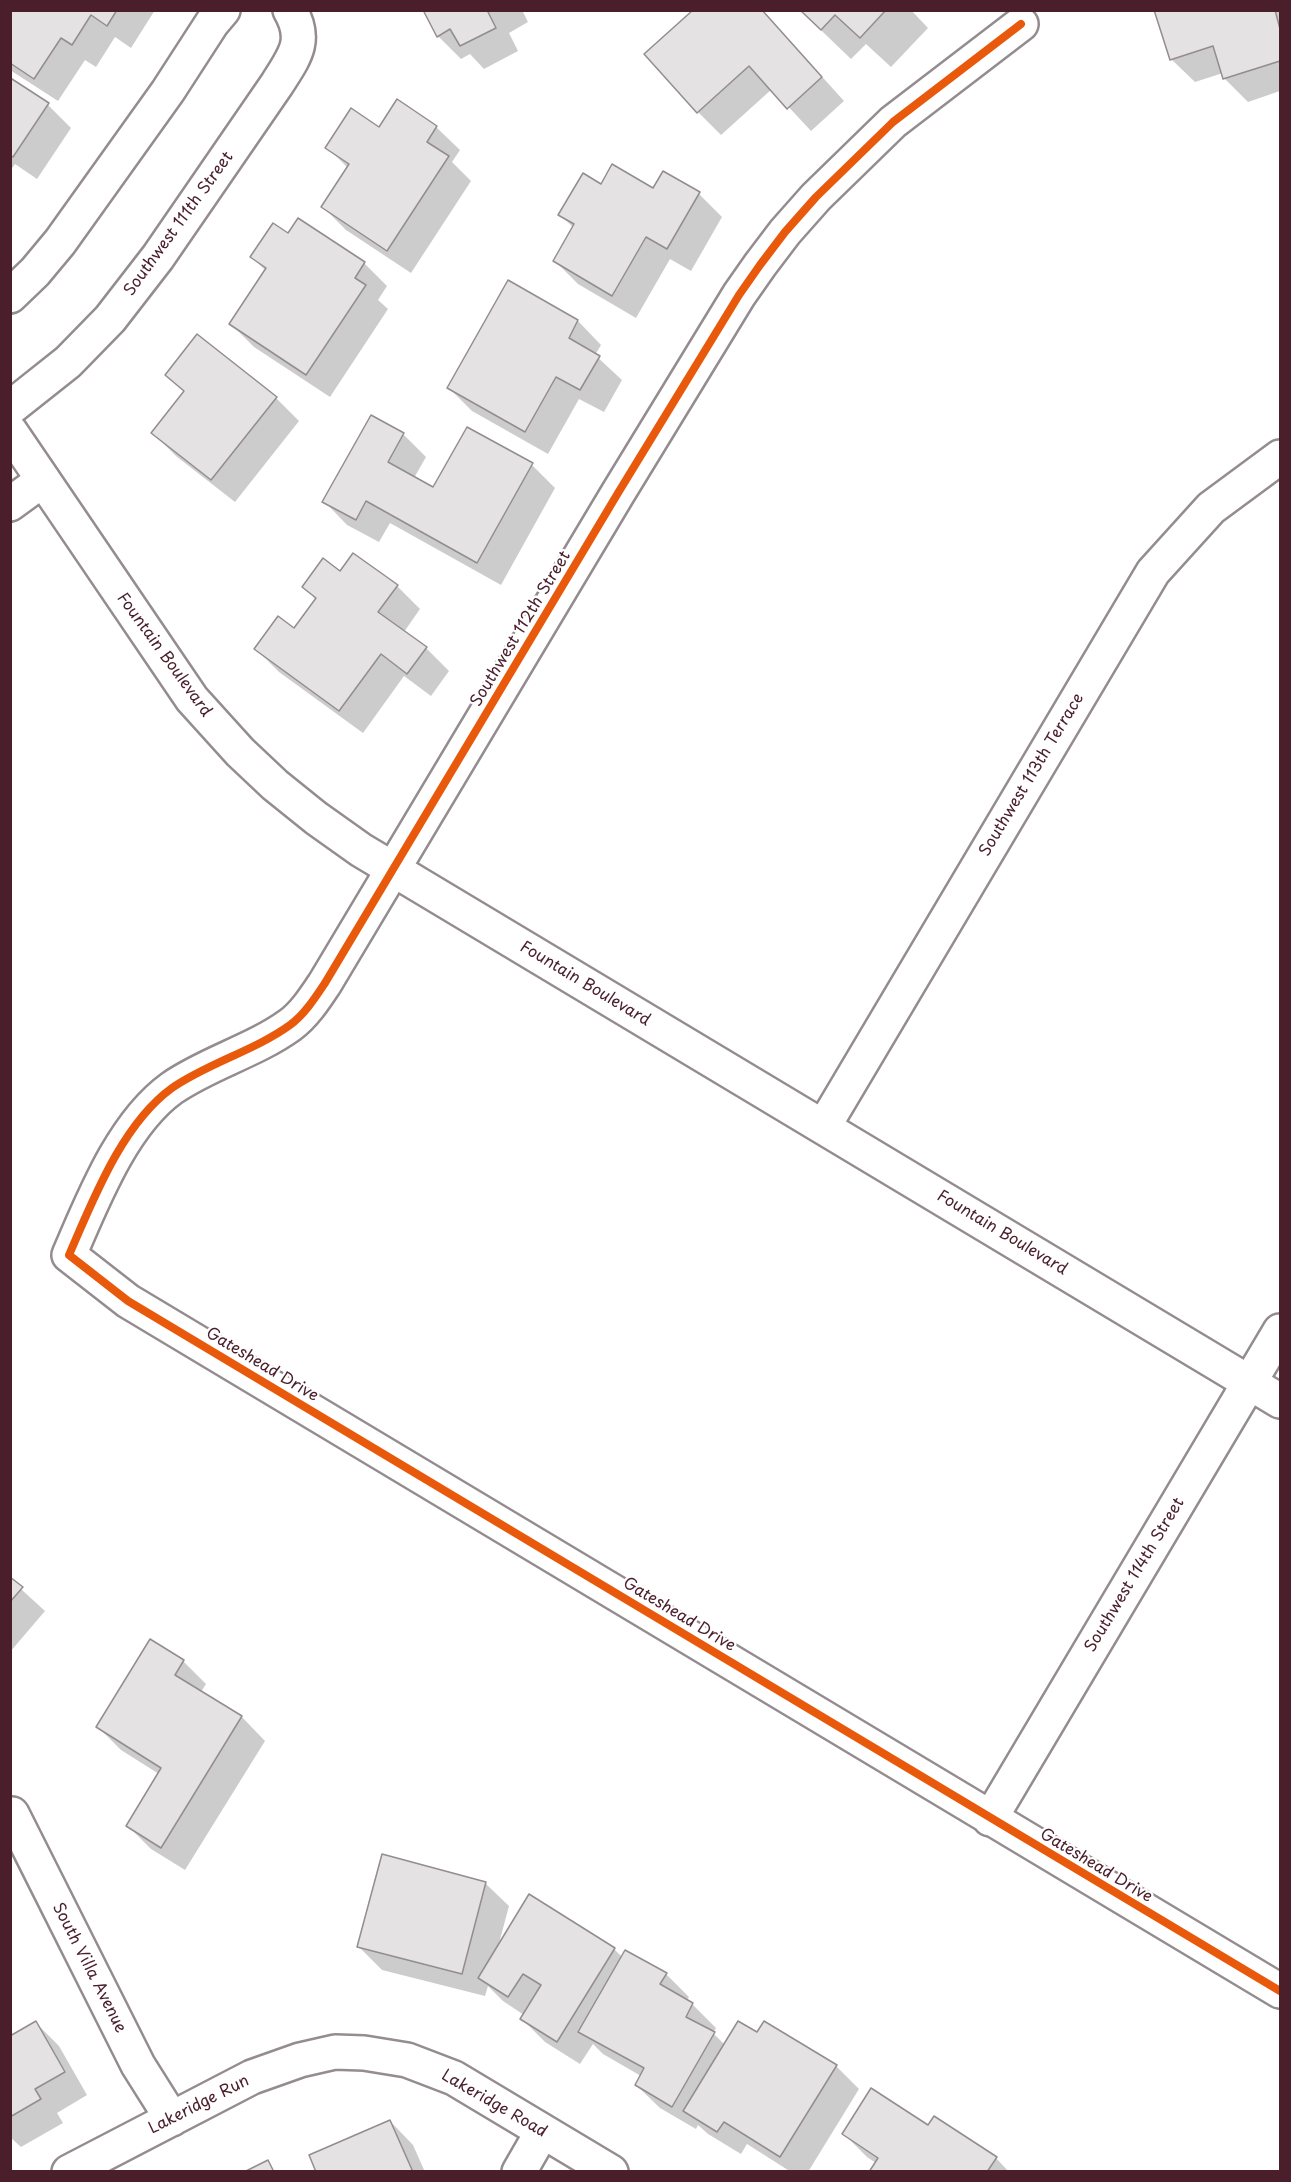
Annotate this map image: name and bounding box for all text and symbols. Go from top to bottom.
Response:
street label: Southwest 111th Street [120,148,238,300]
street label: Southwest 112th Street [467,548,575,710]
street label: Fountain Boulevard [113,589,215,721]
street label: Southwest 113th Terrace [976,690,1088,860]
street label: Fountain Boulevard [516,938,654,1030]
street label: Fountain Boulevard [933,1187,1071,1279]
street label: Gateshead Drive [202,1324,322,1406]
street label: Southwest 114th Street [1081,1494,1189,1656]
street label: Gateshead Drive [619,1574,739,1656]
street label: Gateshead Drive [1036,1825,1156,1907]
street label: South Villa Avenue [48,1900,130,2036]
street label: Lakeridge Road [438,2066,550,2142]
street label: Lakeridge Run [146,2071,252,2139]

